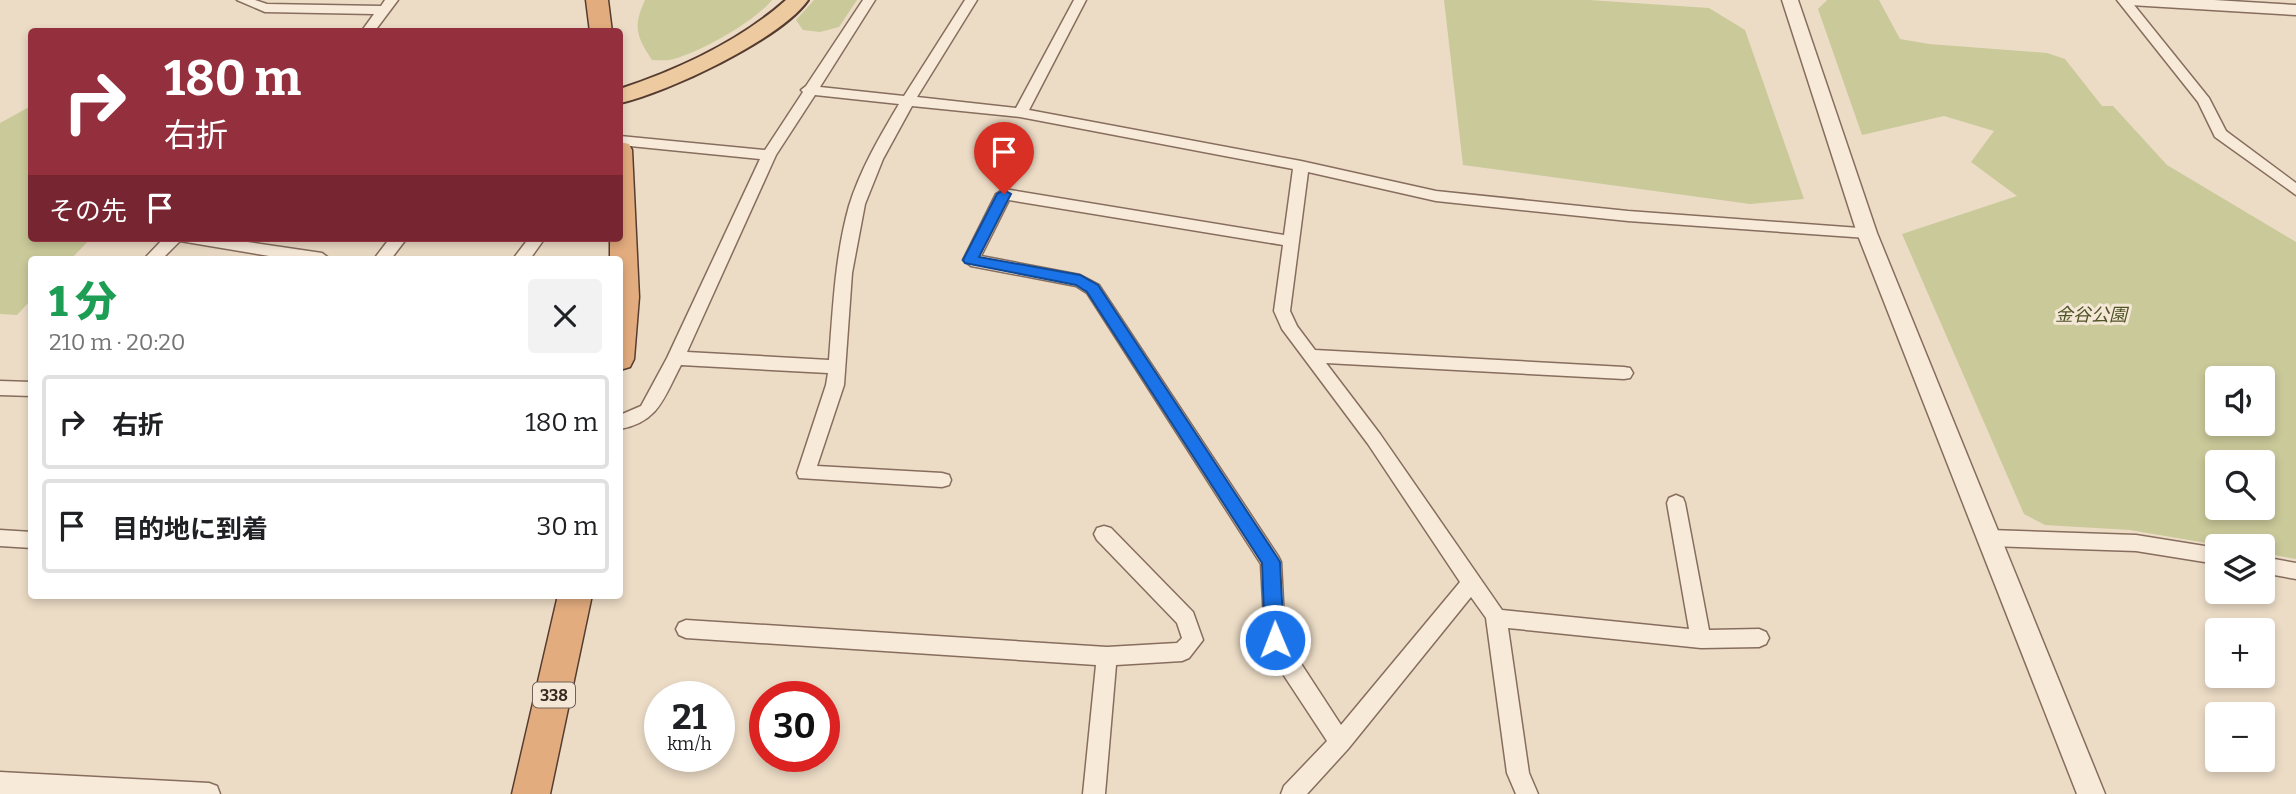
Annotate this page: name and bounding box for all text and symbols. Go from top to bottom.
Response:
text: 180 m [164,49,301,108]
icon: right [49,56,140,147]
text: 右折 [164,116,228,154]
pin [974,122,1034,194]
icon: arrive [985,133,1023,171]
icon: arrive [141,189,179,227]
text: その先 [49,196,127,227]
text: 1 分 [49,277,117,327]
button: close [528,279,602,353]
park label: 金谷公園 [2055,304,2130,326]
text: 210 m · 20:20 [49,328,186,356]
map controls [2205,366,2275,772]
button: sound [2205,366,2275,436]
icon: right [53,403,91,441]
text: 180 m [525,407,598,438]
text: 右折 [112,410,164,441]
button: search [2205,450,2275,520]
icon: arrive [53,507,91,545]
text: 30 m [537,511,598,542]
text: 目的地に到着 [112,514,268,545]
button: layers [2205,534,2275,604]
position arrow [1238,603,1312,677]
button: + [2205,618,2275,688]
speed limit sign: 30 [749,681,840,772]
road number: 338 [533,682,575,708]
text: 21 [672,696,707,738]
button: − [2205,702,2275,772]
text: km/h [667,733,712,755]

